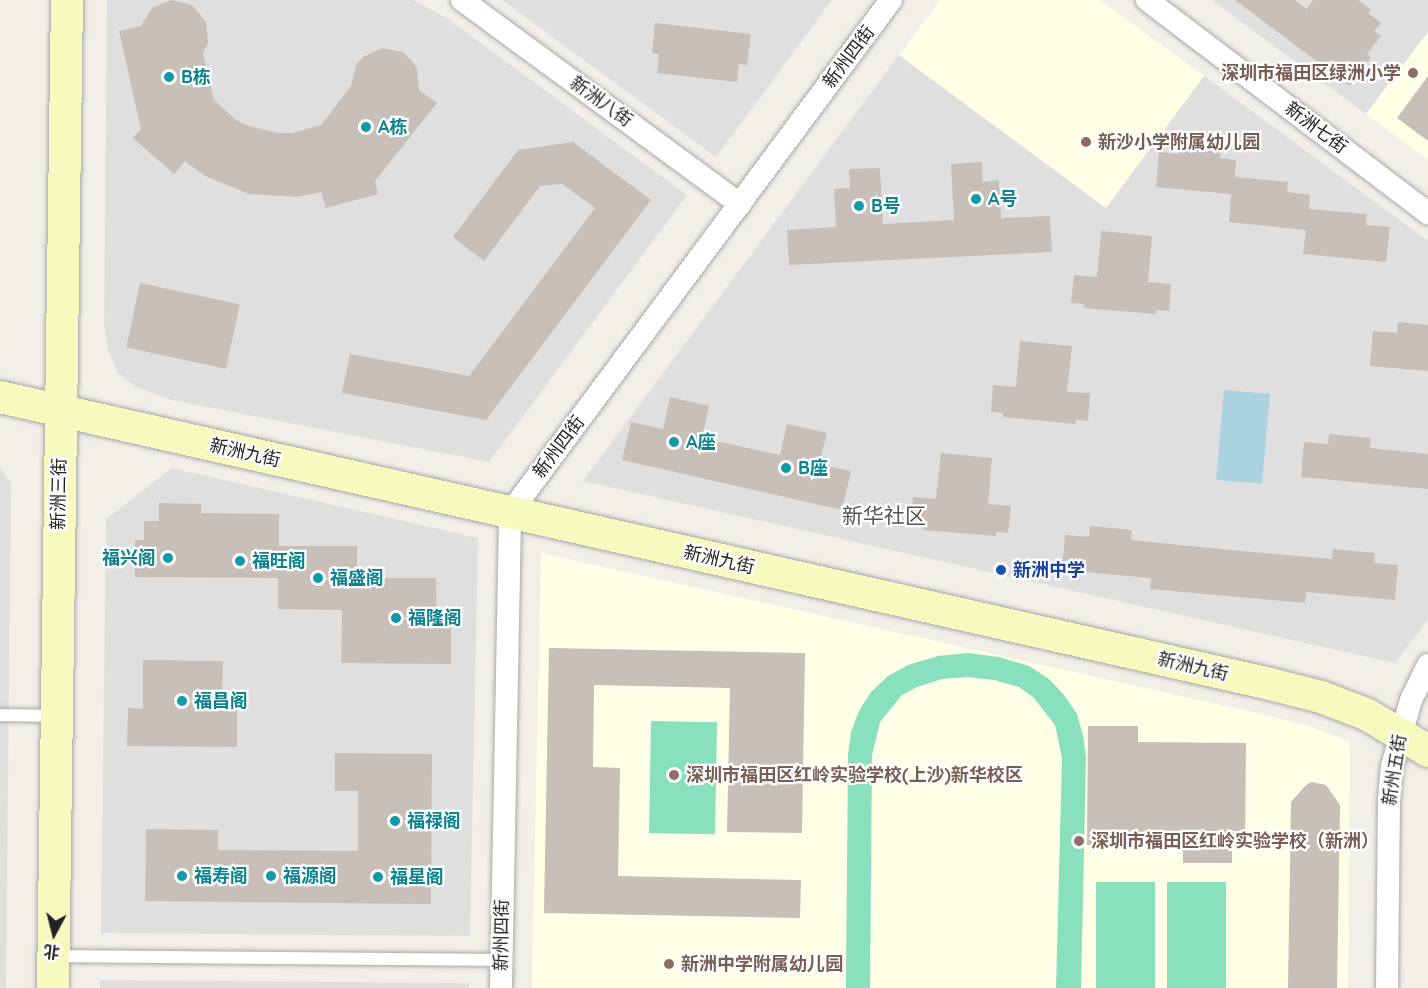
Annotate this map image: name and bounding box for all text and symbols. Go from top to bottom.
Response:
street label: 新州四街 [819,22,879,92]
place label: 深圳市福田区绿洲小学 [1221,62,1401,84]
place label: B栋 [181,66,211,88]
marker: 深圳市福田区绿洲小学 [1406,66,1420,80]
marker: B栋 [162,70,176,84]
street label: 新洲八街 [566,72,636,132]
street label: 新洲七街 [1281,98,1351,158]
place label: A栋 [378,116,408,138]
marker: A栋 [359,120,373,134]
place label: 新沙小学附属幼儿园 [1098,131,1260,153]
marker: 新沙小学附属幼儿园 [1079,135,1093,149]
place label: A号 [988,188,1018,210]
marker: A号 [969,192,983,206]
place label: B号 [871,195,901,217]
marker: B号 [852,199,866,213]
street label: 新州四街 [529,412,589,482]
place label: A座 [686,431,716,453]
street label: 新洲九街 [207,434,283,472]
marker: A座 [667,435,681,449]
place label: B座 [798,457,828,479]
street label: 新洲三街 [48,458,70,530]
marker: B座 [779,461,793,475]
district label: 新华社区 [842,502,926,528]
street label: 新洲九街 [681,541,757,579]
place label: 福兴阁 [102,547,156,569]
place label: 福旺阁 [252,550,306,572]
marker: 福兴阁 [161,551,175,565]
marker: 福旺阁 [233,554,247,568]
place label: 新洲中学 [1013,559,1085,581]
marker: 新洲中学 [994,563,1008,577]
place label: 福盛阁 [330,567,384,589]
marker: 福盛阁 [311,571,325,585]
place label: 福隆阁 [408,607,462,629]
marker: 福隆阁 [389,611,403,625]
street label: 新洲九街 [1155,648,1231,686]
place label: 福昌阁 [194,690,248,712]
marker: 福昌阁 [175,694,189,708]
street label: 新州五街 [1379,733,1411,807]
place label: 深圳市福田区红岭实验学校(上沙)新华校区 [686,764,1023,786]
marker: 深圳市福田区红岭实验学校(上沙)新华校区 [667,768,681,782]
place label: 福禄阁 [407,810,461,832]
marker: 福禄阁 [388,814,402,828]
place label: 深圳市福田区红岭实验学校（新洲） [1091,830,1379,852]
marker: 深圳市福田区红岭实验学校（新洲） [1072,834,1086,848]
place label: 福寿阁 [194,865,248,887]
place label: 福源阁 [283,865,337,887]
place label: 福星阁 [390,866,444,888]
marker: 福寿阁 [175,869,189,883]
marker: 福源阁 [264,869,278,883]
marker: 福星阁 [371,870,385,884]
street label: 新州四街 [491,899,513,971]
north arrow [24,904,84,964]
text: 北 [43,941,61,963]
place label: 新洲中学附属幼儿园 [681,953,843,975]
marker: 新洲中学附属幼儿园 [662,957,676,971]

